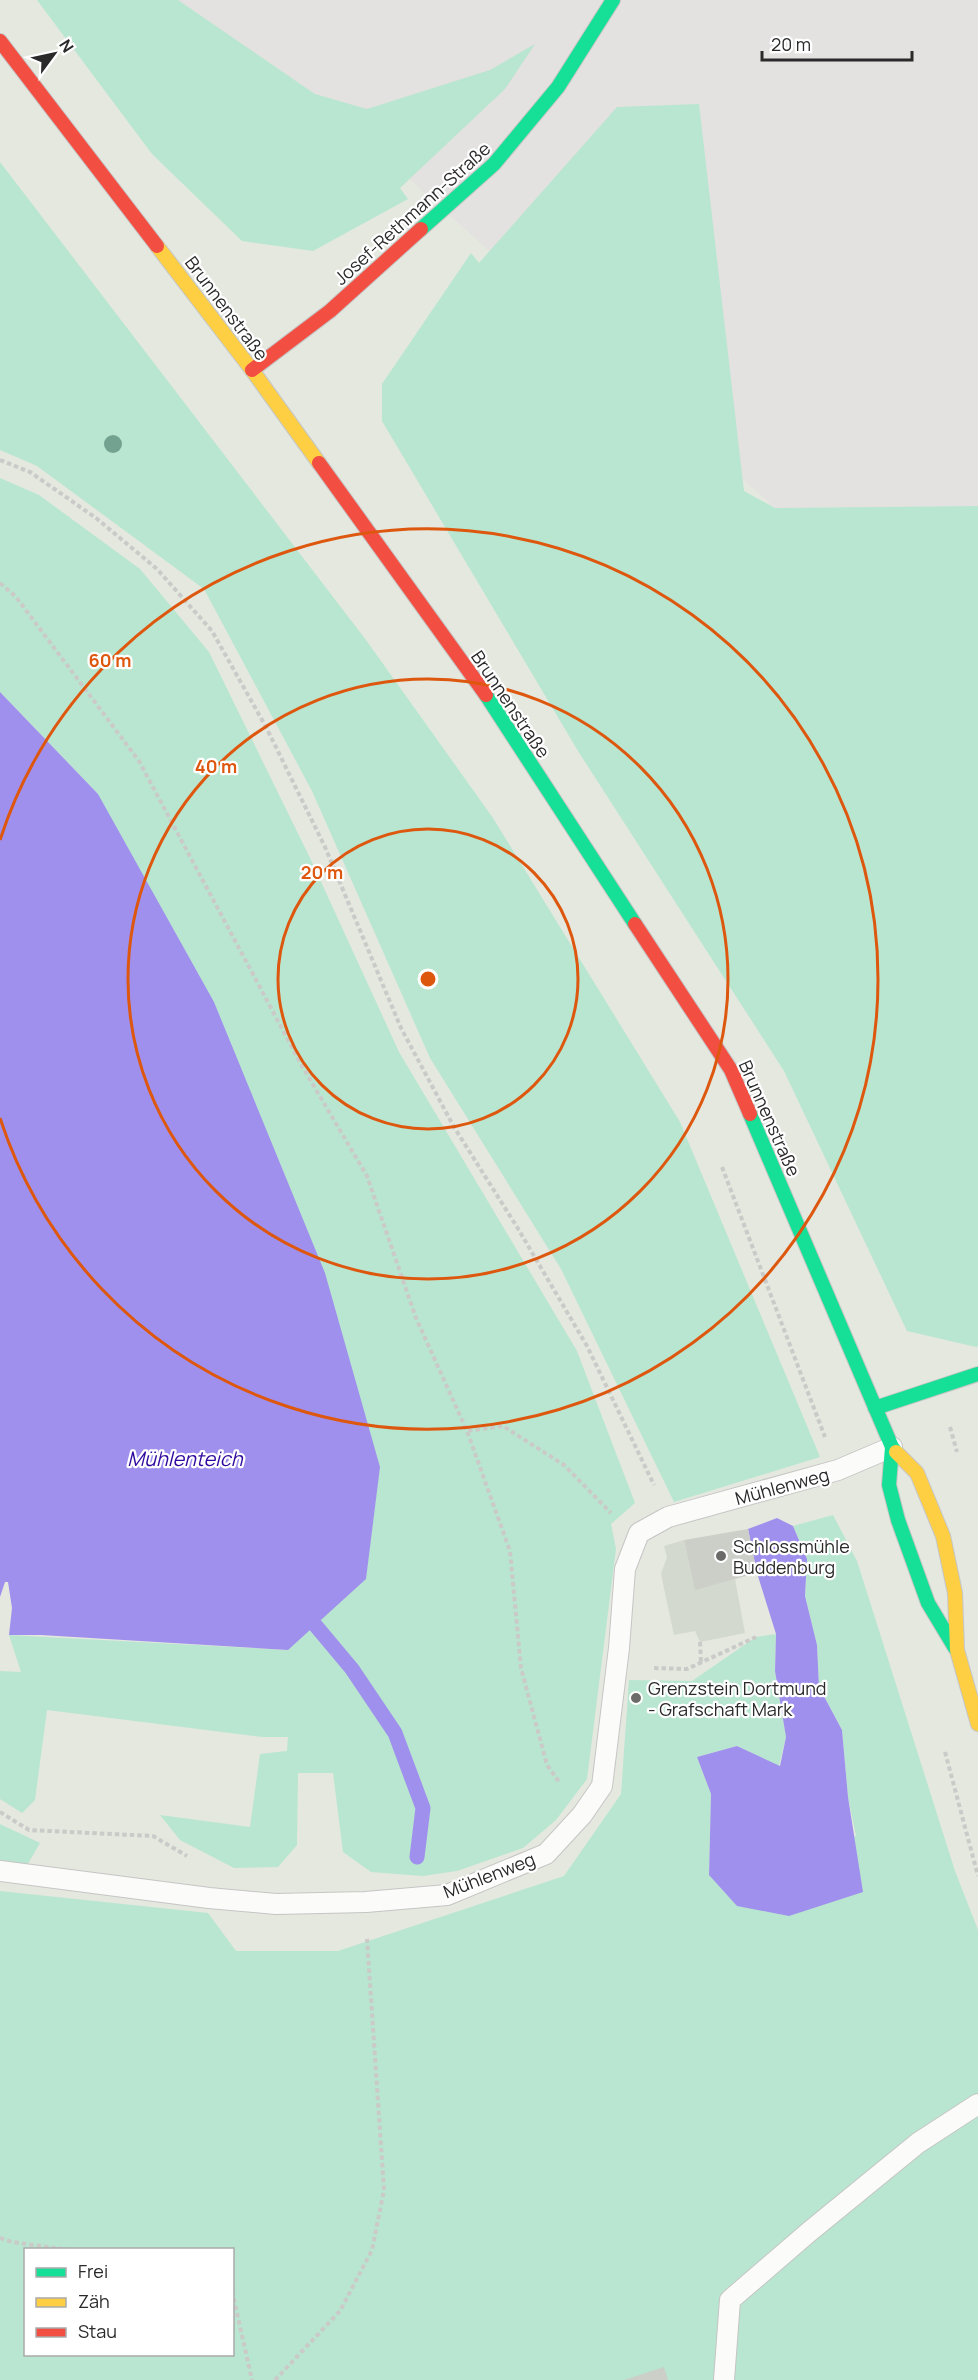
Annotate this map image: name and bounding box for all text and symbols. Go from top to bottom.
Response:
north arrow [24,24,84,84]
scale bar [762,24,912,62]
text: 20 m [771,32,811,56]
text: N [54,35,79,57]
street label: Josef-Rethmann-Straße [329,136,495,290]
street label: Brunnenstraße [180,251,274,365]
street label: Brunnenstraße [466,646,556,762]
text: 60 m [89,648,131,672]
text: 40 m [195,754,237,778]
text: 20 m [301,860,343,884]
centre of rings [418,969,438,989]
street label: Brunnenstraße [734,1056,806,1180]
water label: Mühlenteich [127,1445,244,1472]
street label: Mühlenweg [732,1462,832,1510]
place label: Schlossmühle Buddenburg [733,1534,850,1579]
marker: Schlossmühle Buddenburg [714,1549,728,1563]
place label: Grenzstein Dortmund - Grafschaft Mark [648,1676,826,1721]
marker: Grenzstein Dortmund - Grafschaft Mark [629,1691,643,1705]
street label: Mühlenweg [440,1847,538,1903]
legend [24,2248,234,2356]
text: Frei [78,2259,108,2283]
text: Zäh [78,2289,110,2313]
text: Stau [78,2319,117,2343]

